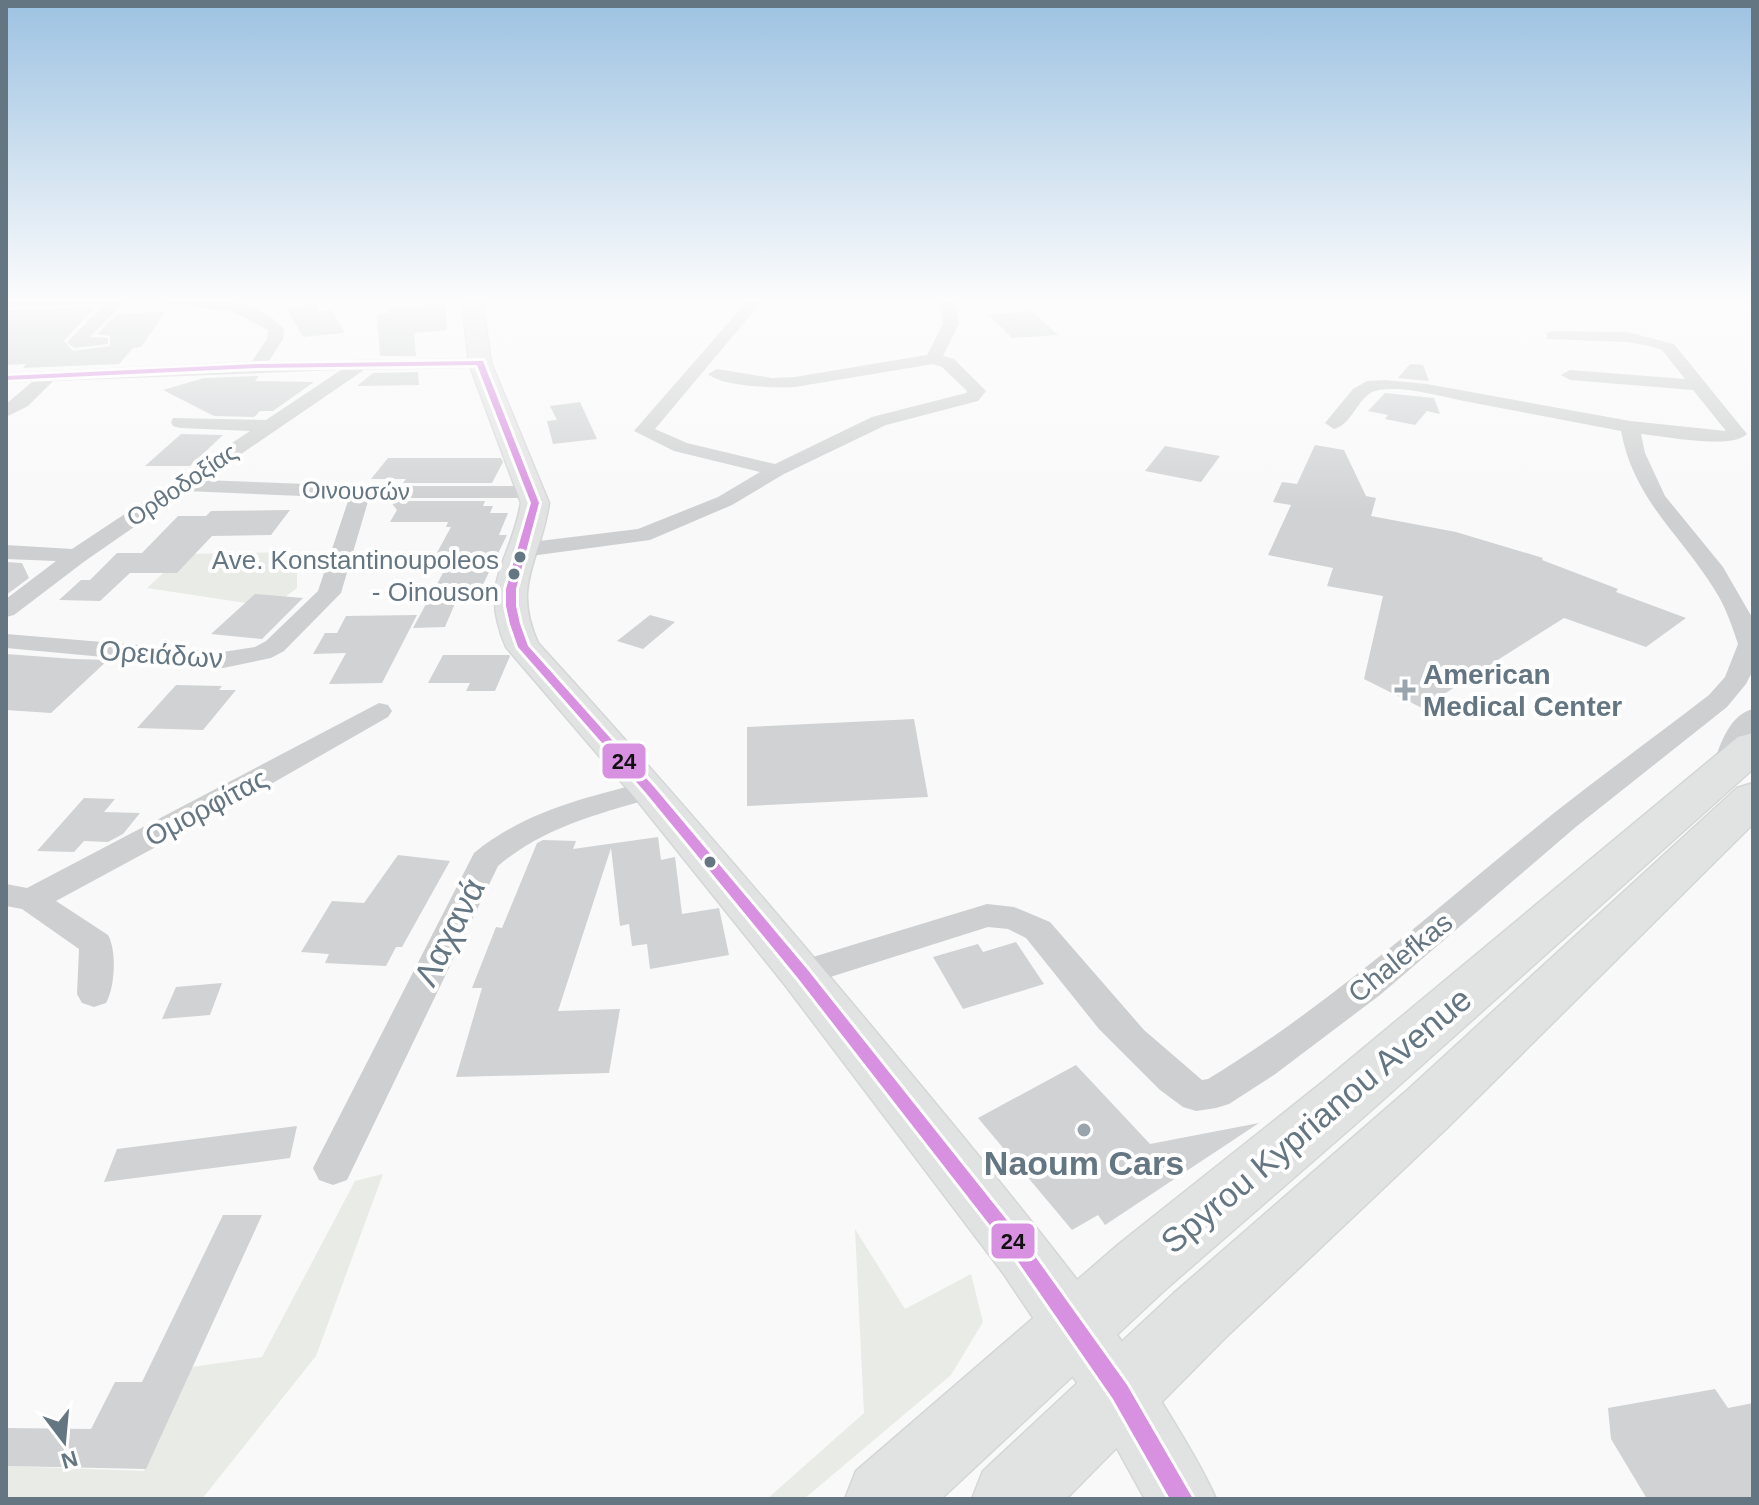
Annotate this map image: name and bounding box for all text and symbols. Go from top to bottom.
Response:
street label: Ορθοδοξίας [121,438,242,531]
street label: Οινουσών [302,476,410,505]
place label: Ave. Konstantinoupoleos - Oinouson [212,545,499,607]
unlabelled marker [512,549,528,565]
marker: Ave. Konstantinoupoleos - Oinouson [506,566,522,582]
street label: Ορειάδων [98,635,224,674]
place label: American Medical Center [1423,659,1622,722]
marker: American Medical Center [1394,679,1416,701]
line badge: 24 [601,742,647,780]
text: 24 [612,749,637,774]
street label: Ομορφίτας [140,762,273,853]
unlabelled marker [702,854,718,870]
street label: Λαχανά [406,872,492,992]
street label: Chalefkas [1342,906,1458,1009]
street label: Spyrou Kyprianou Avenue [1153,979,1479,1261]
marker: Naoum Cars [1075,1121,1093,1139]
place label: Naoum Cars [984,1144,1184,1182]
line badge: 24 [990,1222,1036,1260]
text: 24 [1001,1229,1026,1254]
north arrow [24,1401,104,1481]
text: N [58,1446,80,1474]

